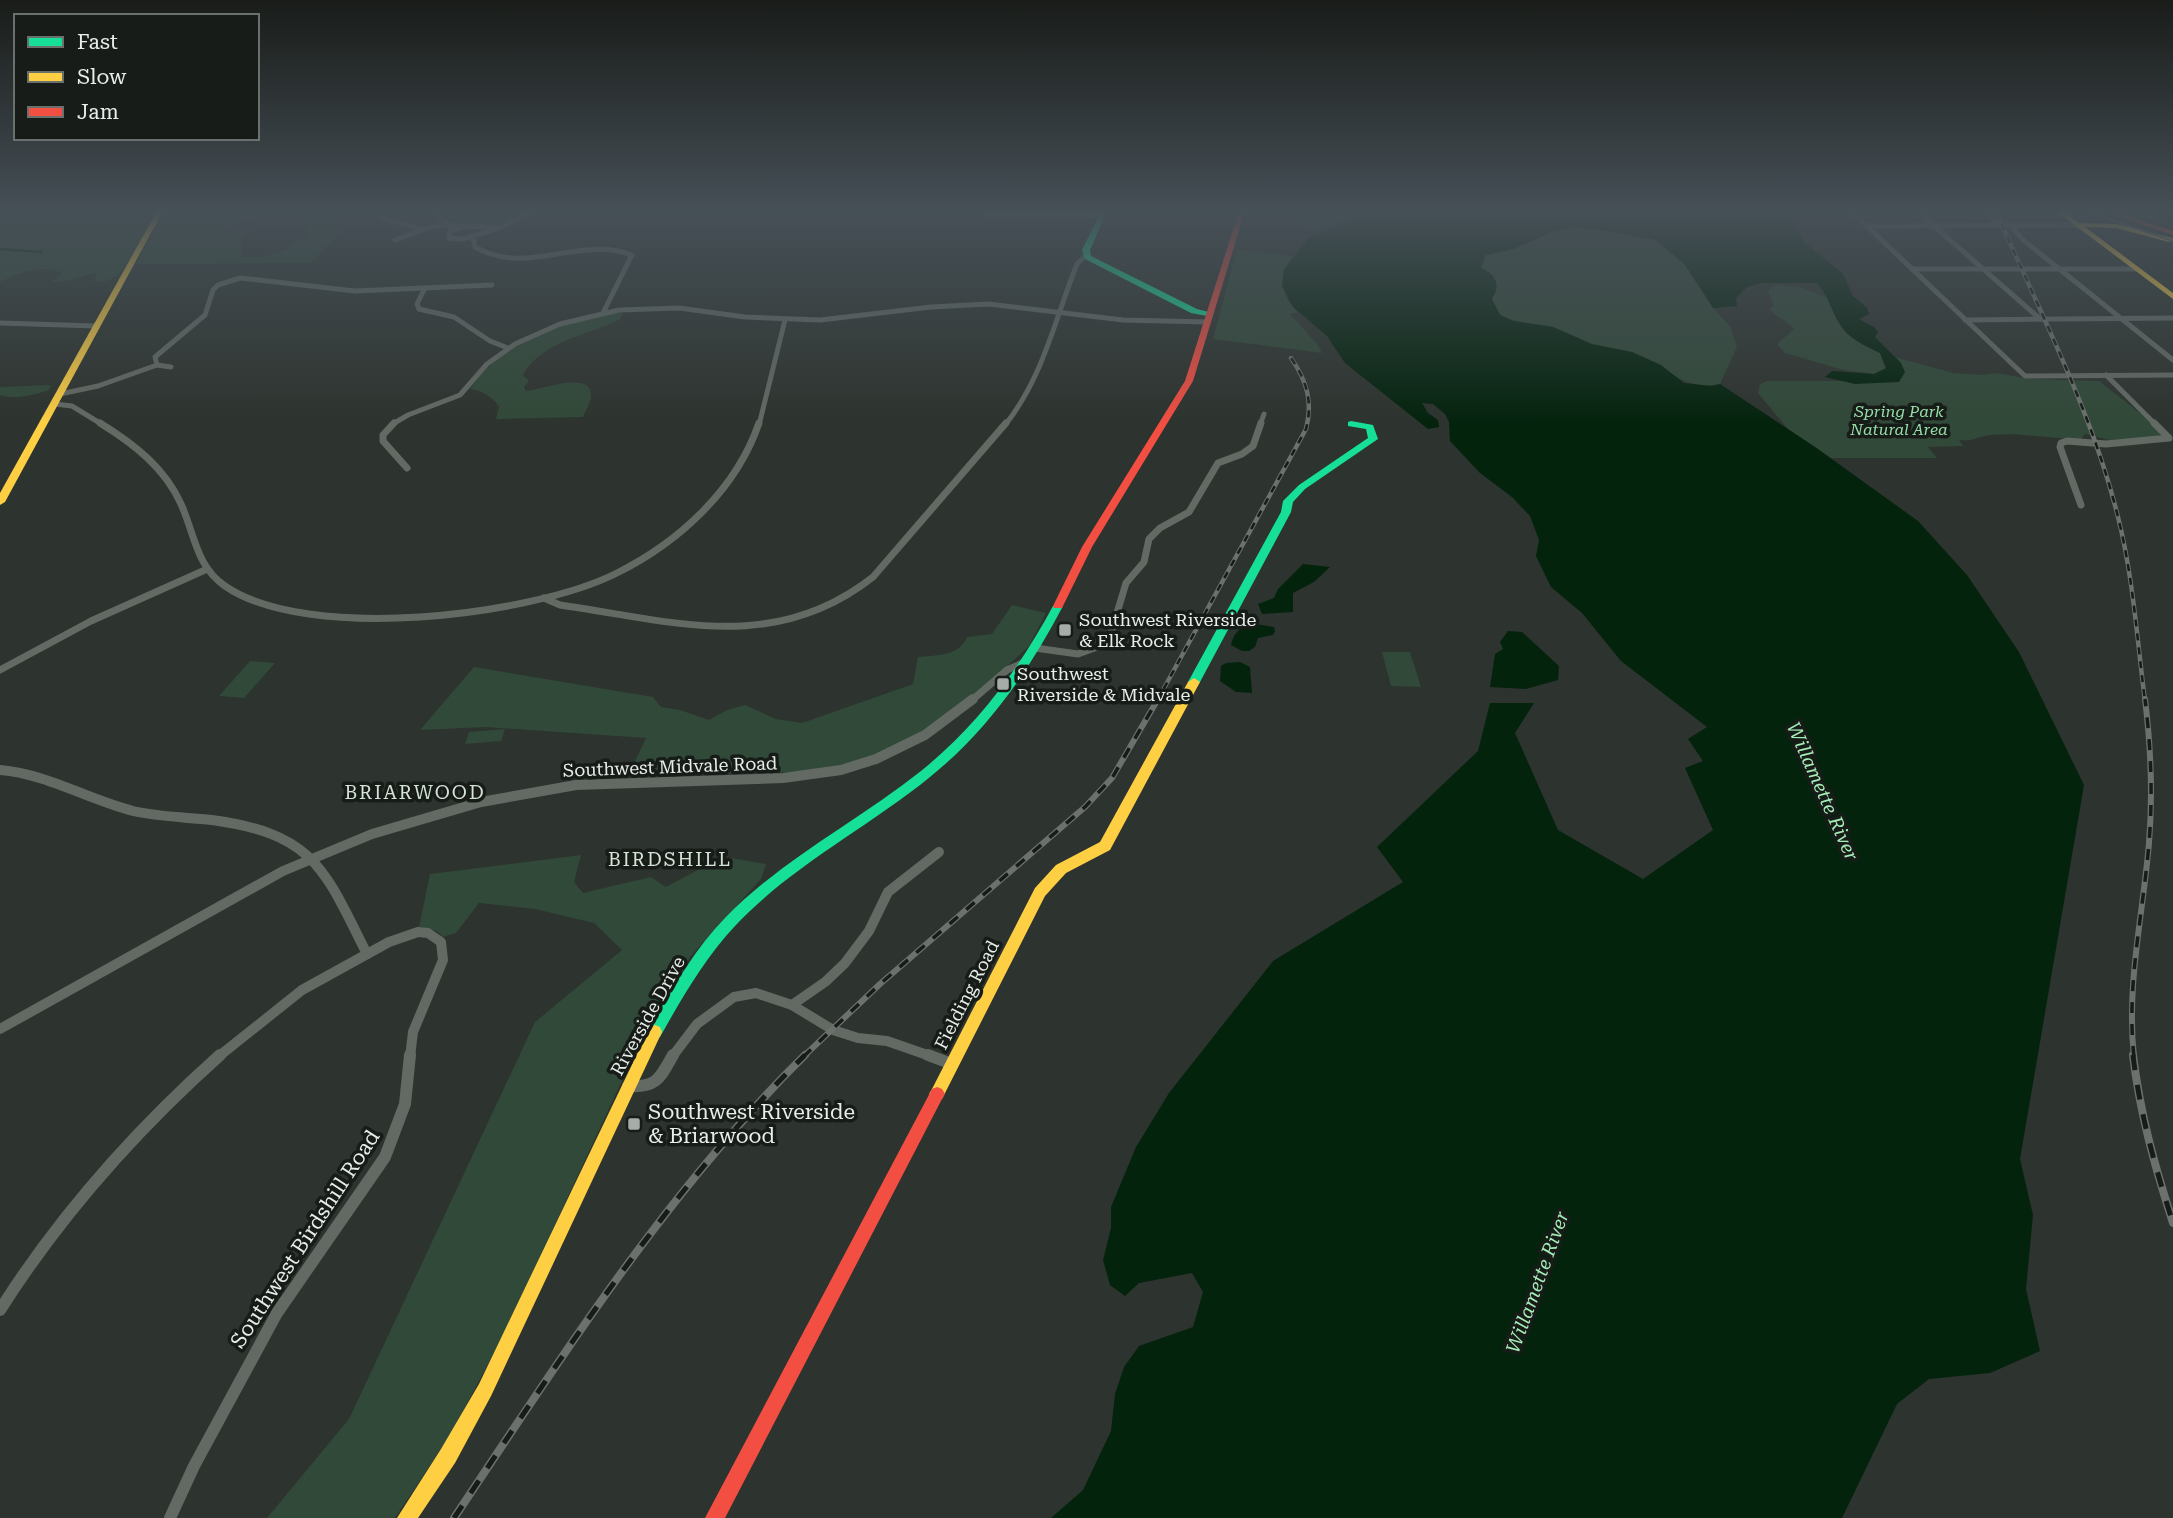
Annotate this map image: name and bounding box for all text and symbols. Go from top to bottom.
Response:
legend [14,14,259,140]
text: Fast [77,30,118,54]
text: Slow [77,65,127,89]
text: Jam [77,100,119,124]
park label: Spring Park Natural Area [1849,402,1948,439]
place label: Southwest Riverside & Elk Rock [1079,609,1257,651]
marker: Southwest Riverside & Elk Rock [1057,622,1073,638]
place label: Southwest Riverside & Midvale [1017,663,1191,705]
marker: Southwest Riverside & Midvale [995,676,1011,692]
water label: Willamette River [1782,718,1863,864]
street label: Southwest Midvale Road [562,752,778,781]
district label: BRIARWOOD [344,781,486,804]
district label: BIRDSHILL [608,848,732,871]
street label: Fielding Road [930,936,1003,1053]
street label: Riverside Drive [606,952,689,1079]
place label: Southwest Riverside & Briarwood [648,1100,855,1148]
marker: Southwest Riverside & Briarwood [626,1116,642,1132]
street label: Southwest Birdshill Road [226,1125,385,1352]
water label: Willamette River [1501,1208,1574,1356]

